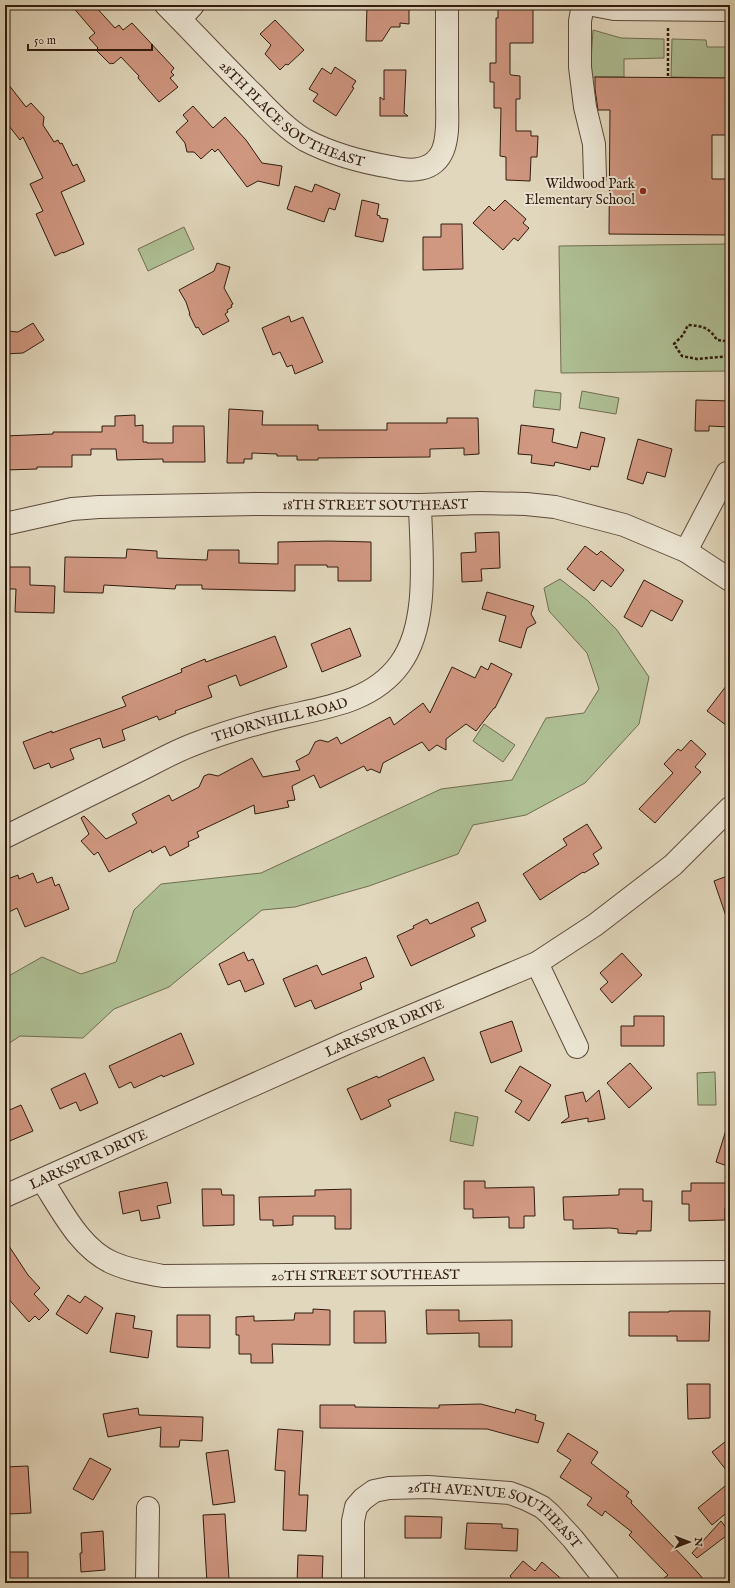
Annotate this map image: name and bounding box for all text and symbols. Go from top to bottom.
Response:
scale bar [28,26,152,52]
text: 50 m [34,33,56,48]
street label: 28TH PLACE SOUTHEAST [215,57,367,172]
place label: Wildwood Park Elementary School [525,175,635,209]
marker: Wildwood Park Elementary School [638,186,648,196]
street label: 18TH STREET SOUTHEAST [282,495,469,515]
street label: THORNHILL ROAD [210,694,350,747]
street label: LARKSPUR DRIVE [322,995,447,1062]
street label: LARKSPUR DRIVE [27,1125,151,1194]
street label: 20TH STREET SOUTHEAST [271,1266,461,1285]
street label: 26TH AVENUE SOUTHEAST [407,1479,585,1553]
north arrow [669,1522,709,1562]
text: N [691,1536,705,1547]

